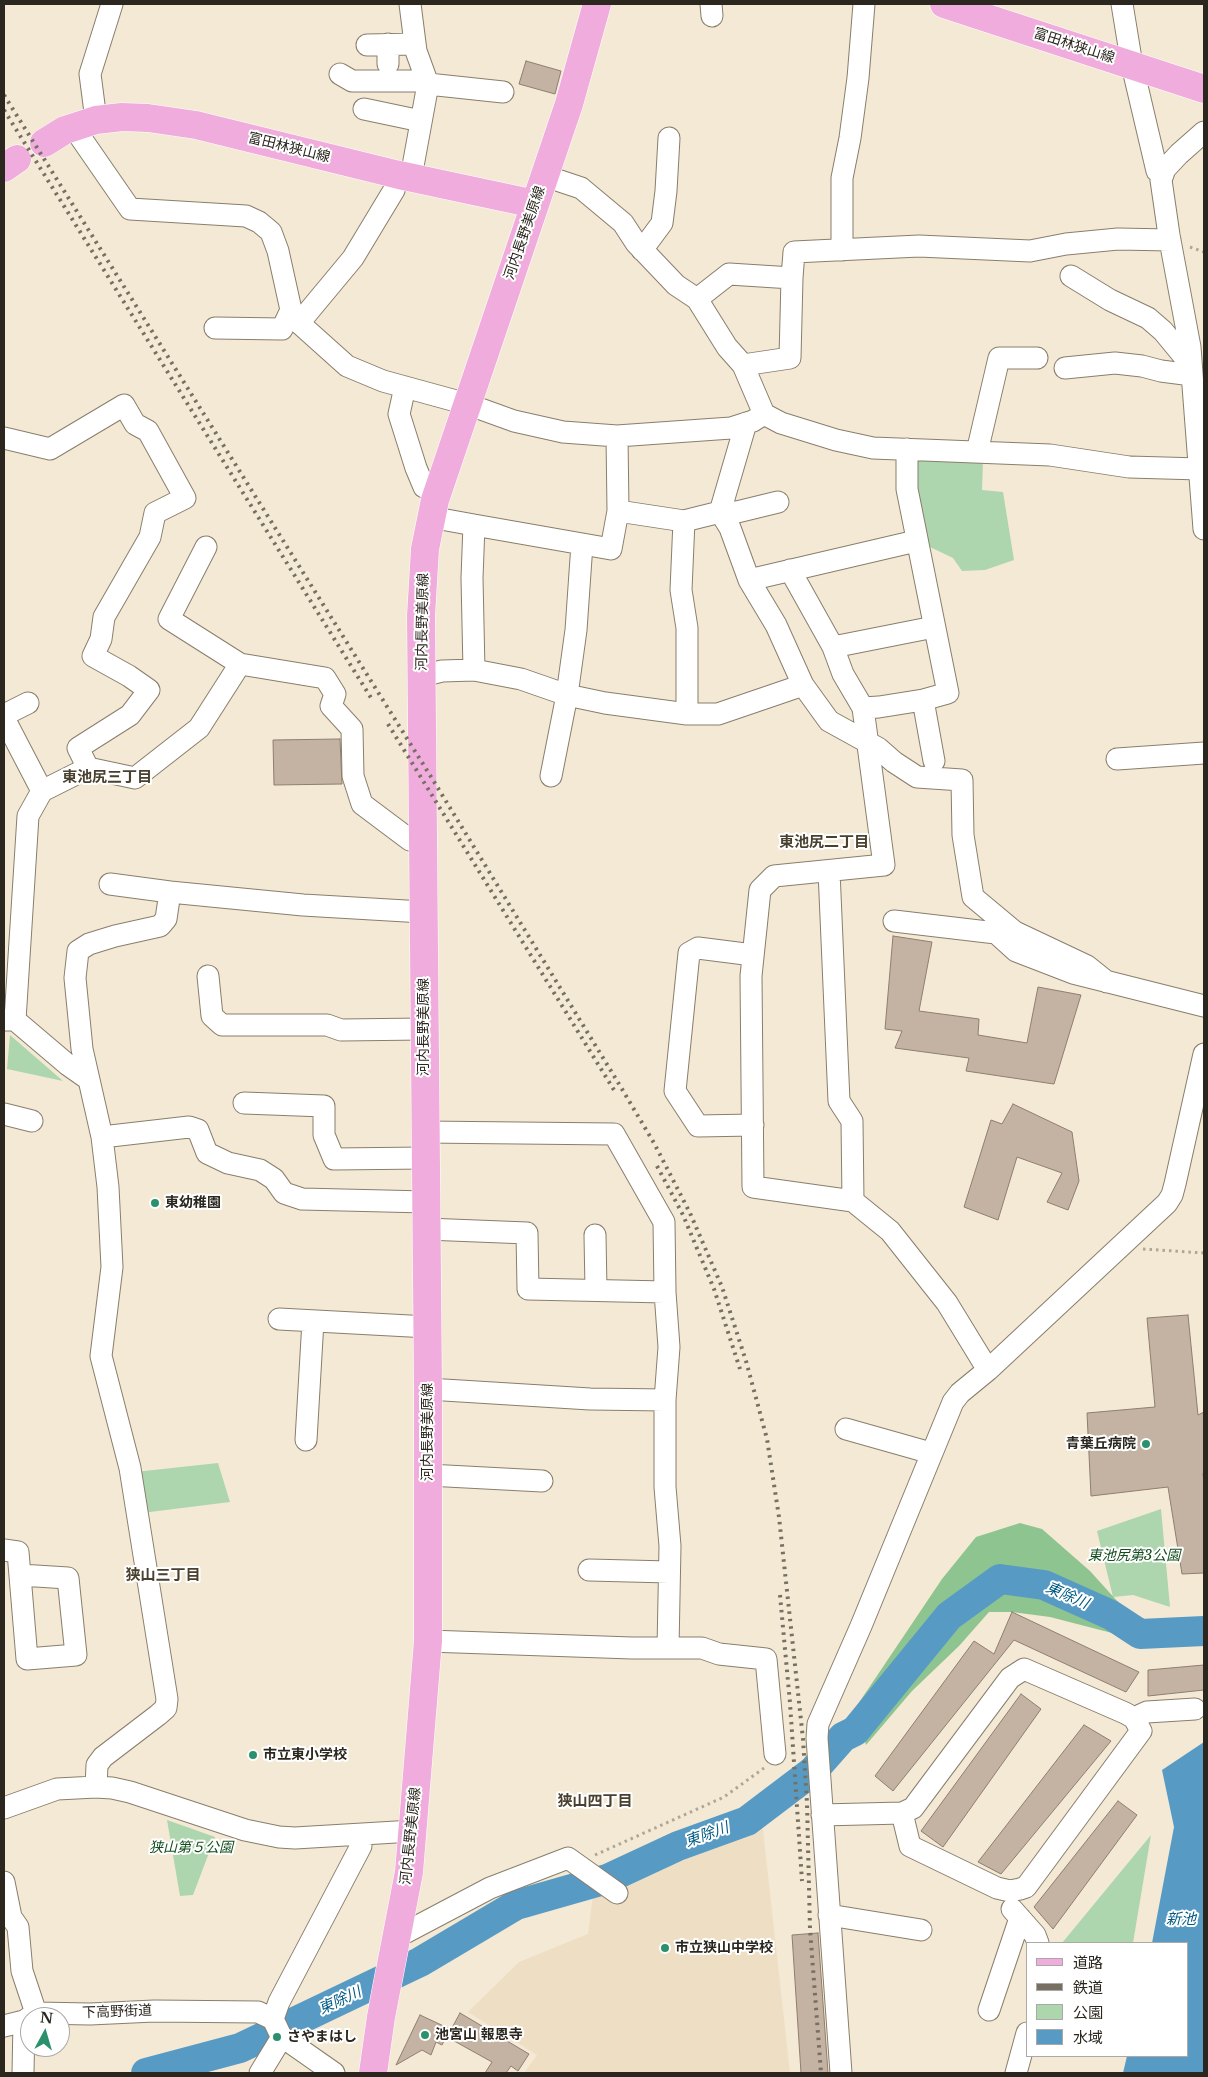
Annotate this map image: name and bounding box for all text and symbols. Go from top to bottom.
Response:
street label: 富田林狭山線 [1031,25,1117,67]
street label: 富田林狭山線 [246,130,332,166]
street label: 河内長野美原線 [501,184,549,282]
street label: 河内長野美原線 [414,573,432,671]
district label: 東池尻三丁目 [62,769,152,787]
district label: 東池尻二丁目 [779,834,869,852]
street label: 河内長野美原線 [416,978,432,1076]
place label: 東幼稚園 [165,1195,221,1211]
marker: 東幼稚園 [149,1197,161,1209]
street label: 河内長野美原線 [420,1383,436,1481]
place label: 青葉丘病院 [1066,1436,1136,1452]
marker: 青葉丘病院 [1140,1438,1152,1450]
park label: 東池尻第3公園 [1088,1548,1180,1564]
district label: 狭山三丁目 [126,1567,200,1585]
water label: 東除川 [1043,1579,1091,1613]
place label: 市立東小学校 [263,1747,347,1763]
marker: 市立東小学校 [247,1749,259,1761]
street label: 河内長野美原線 [398,1786,424,1886]
district label: 狭山四丁目 [558,1793,632,1811]
water label: 東除川 [683,1819,731,1851]
park label: 狭山第５公園 [149,1840,233,1856]
water label: 新池 [1166,1911,1196,1929]
place label: 市立狭山中学校 [675,1940,773,1956]
marker: 市立狭山中学校 [659,1942,671,1954]
legend [1026,1942,1188,2057]
text: 道路 [1073,1953,1103,1972]
text: 鉄道 [1073,1978,1103,1997]
water label: 東除川 [316,1983,364,2019]
street label: 下高野街道 [82,2002,152,2022]
text: 公園 [1073,2003,1103,2022]
north arrow [20,2007,70,2057]
text: N [39,2008,54,2028]
place label: 池宮山 報恩寺 [435,2027,523,2043]
text: 水域 [1073,2028,1103,2047]
place label: さやまはし [287,2029,357,2045]
marker: 池宮山 報恩寺 [419,2029,431,2041]
marker: さやまはし [271,2031,283,2043]

